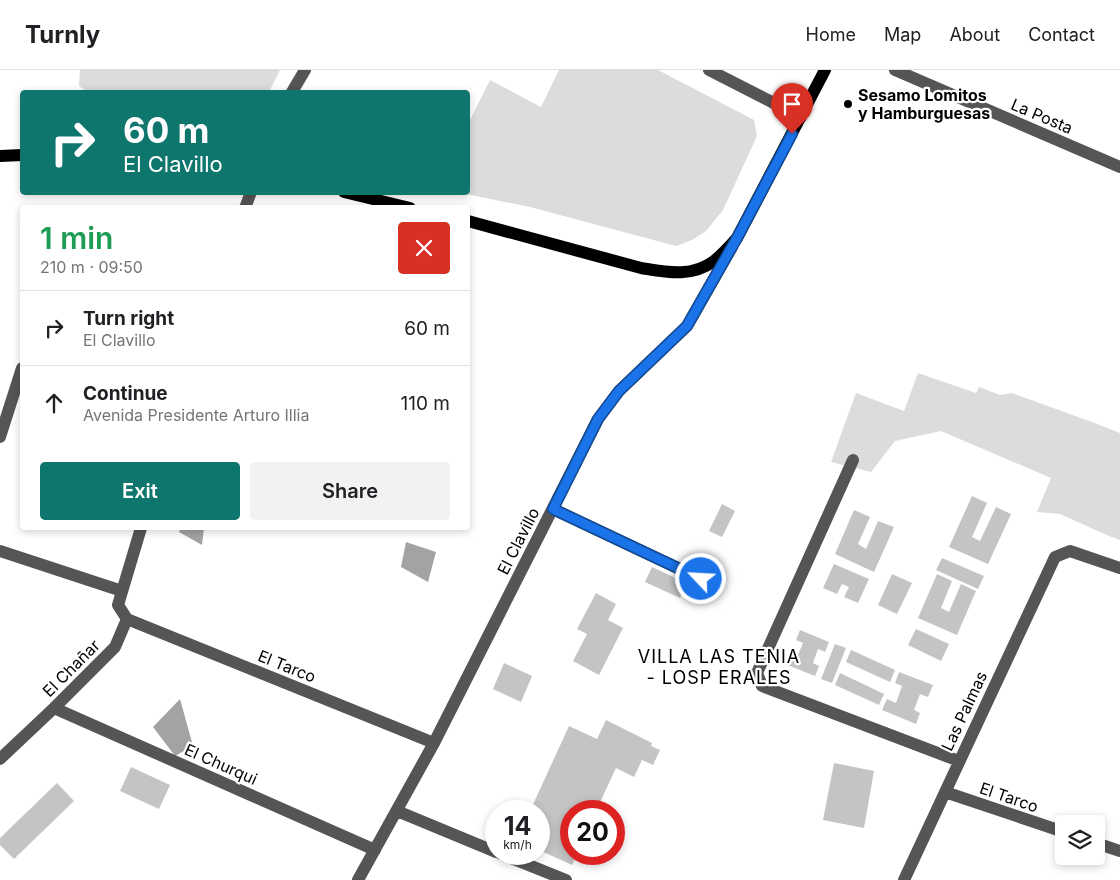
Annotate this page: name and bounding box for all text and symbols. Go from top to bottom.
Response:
text: Turnly [25,20,100,49]
text: Home [806,24,856,45]
text: Map [884,24,921,45]
text: About [949,24,1000,45]
text: Contact [1028,24,1095,45]
pin [771,83,813,134]
place label: Sesamo Lomitos y Hamburguesas [858,85,990,123]
icon: arrive [778,90,806,118]
street label: La Posta [1008,94,1076,138]
marker: Sesamo Lomitos y Hamburguesas [842,98,854,110]
text: 60 m [123,109,210,151]
icon: right [40,110,105,175]
text: El Clavillo [123,151,223,177]
text: 1 min [40,220,113,256]
button: close [398,222,450,274]
text: 210 m · 09:50 [40,257,143,277]
text: Turn right [83,307,174,330]
icon: right [40,314,68,342]
text: 60 m [404,317,450,340]
text: El Clavillo [83,330,156,350]
text: Continue [83,382,168,405]
icon: ahead [40,389,68,417]
text: 110 m [401,392,450,415]
text: Avenida Presidente Arturo Illia [83,405,309,425]
button: Exit [40,462,240,520]
button: Share [250,462,450,520]
street label: El Clavillo [493,504,543,578]
position arrow [674,552,726,604]
street label: El Chañar [38,635,104,701]
street label: El Tarco [255,645,319,687]
district label: VILLA LAS TENIA - LOSP ERALES [638,646,800,688]
street label: Las Palmas [937,668,991,754]
street label: El Churqui [182,739,260,789]
street label: El Tarco [977,778,1041,816]
speed limit sign: 20 [560,800,625,865]
text: 14 [504,811,531,841]
map controls [1055,815,1105,865]
button: layers [1055,815,1105,865]
text: km/h [503,837,532,852]

